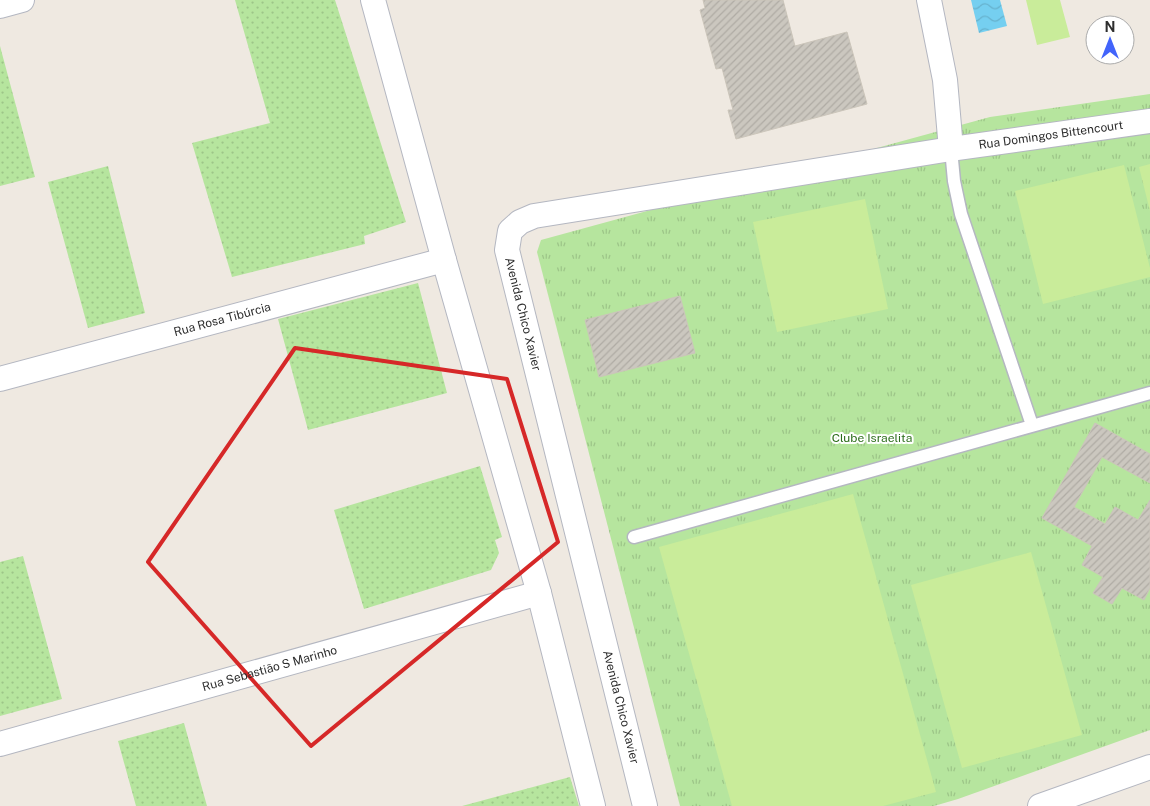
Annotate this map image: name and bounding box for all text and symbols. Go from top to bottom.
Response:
north arrow [1085,15,1135,65]
text: N [1105,19,1115,35]
street label: Rua Domingos Bittencourt [978,118,1124,152]
street label: Avenida Chico Xavier [502,256,544,373]
street label: Rua Rosa Tibúrcia [172,300,272,339]
park label: Clube Israelita [832,431,912,445]
street label: Rua Sebastião S Marinho [201,643,339,694]
street label: Avenida Chico Xavier [600,649,642,766]

